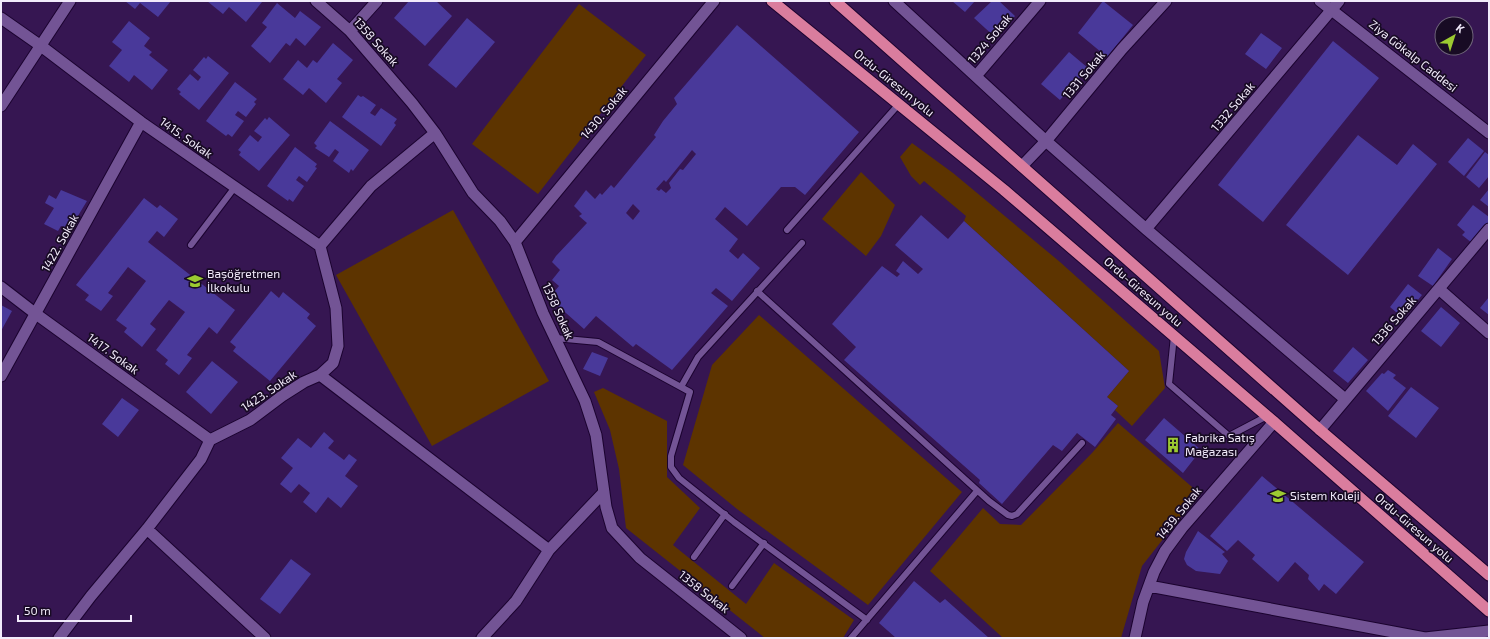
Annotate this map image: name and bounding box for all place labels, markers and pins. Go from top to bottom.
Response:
place label: Başöğretmen İlkokulu [207,266,280,294]
school or university icon: Başöğretmen İlkokulu [186,272,204,290]
place label: Fabrika Satış Mağazası [1185,430,1255,458]
building icon: Fabrika Satış Mağazası [1164,436,1182,454]
school or university icon: Sistem Koleji [1269,487,1287,505]
place label: Sistem Koleji [1290,488,1360,503]

